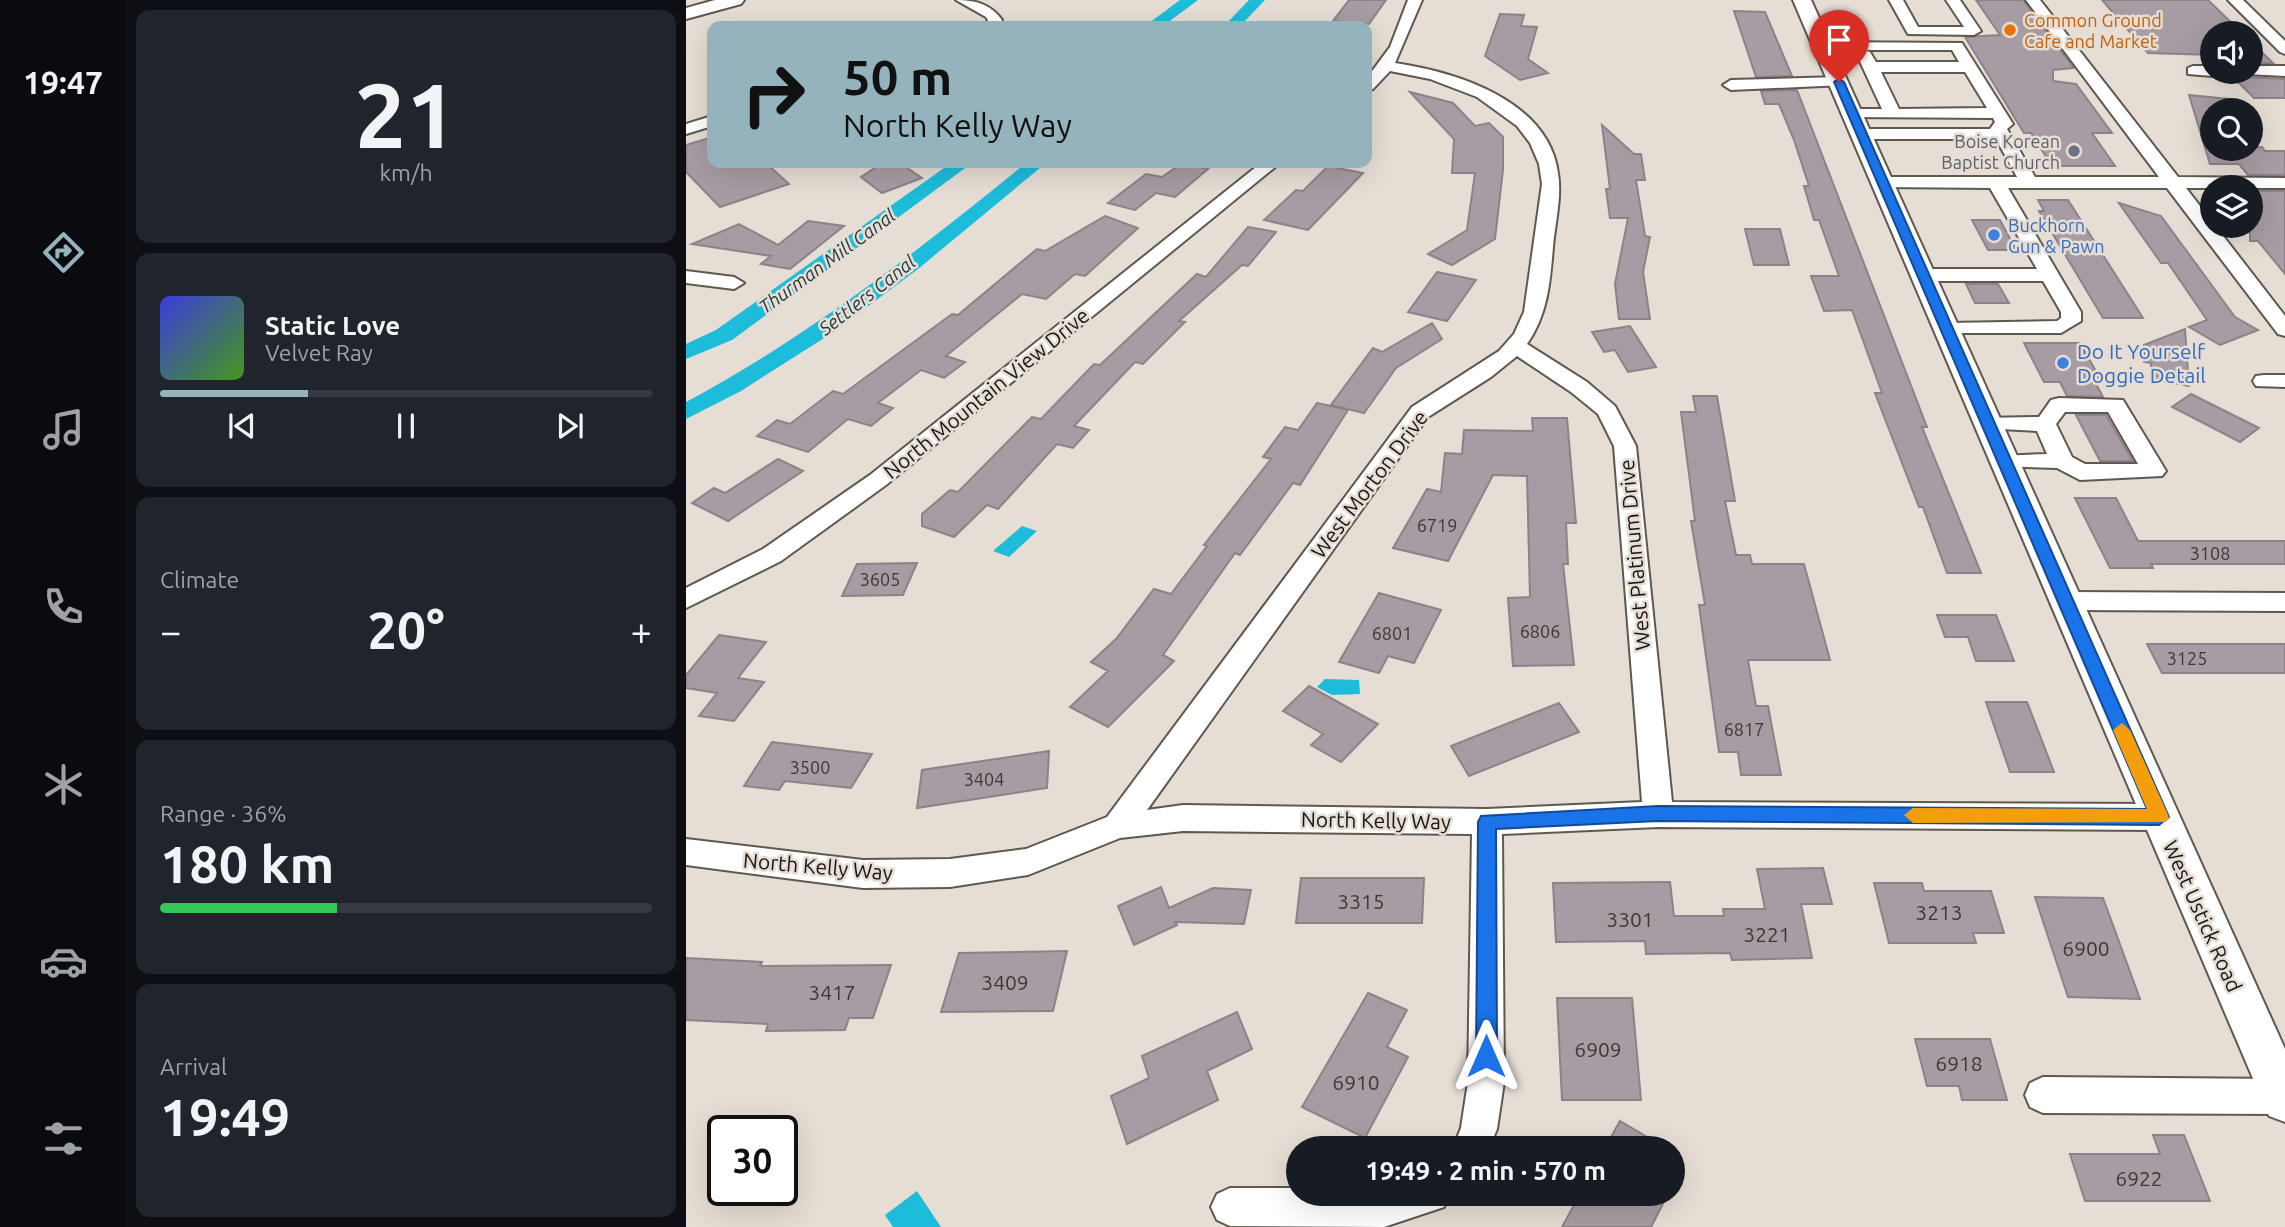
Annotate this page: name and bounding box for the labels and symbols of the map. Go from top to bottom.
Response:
pin [1809,10,1869,82]
place label: Common Ground Cafe and Market [2024,10,2162,51]
marker: Common Ground Cafe and Market [2002,22,2018,38]
place label: Boise Korean Baptist Church [1941,131,2060,172]
marker: Boise Korean Baptist Church [2066,143,2082,159]
water label: Thurman Mill Canal [754,204,900,318]
place label: Buckhorn Gun & Pawn [2008,215,2105,256]
marker: Buckhorn Gun & Pawn [1986,227,2002,243]
water label: Settlers Canal [814,250,920,340]
street label: North Mountain View Drive [879,303,1093,483]
place label: Do It Yourself Doggie Detail [2077,339,2206,387]
marker: Do It Yourself Doggie Detail [2055,355,2071,371]
street label: West Morton Drive [1306,406,1432,562]
street label: West Platinum Drive [1614,458,1654,652]
house number: 6719 [1417,515,1457,535]
house number: 3108 [2190,543,2230,563]
house number: 3605 [860,569,900,589]
house number: 6806 [1520,621,1560,641]
house number: 6801 [1372,623,1412,643]
house number: 3125 [2167,648,2207,668]
house number: 6817 [1724,719,1764,739]
house number: 3500 [790,757,830,777]
house number: 3404 [964,769,1004,789]
street label: North Kelly Way [1301,807,1451,833]
street label: West Ustick Road [2159,837,2247,995]
street label: North Kelly Way [742,847,894,885]
house number: 3315 [1337,889,1385,913]
house number: 3213 [1915,900,1963,924]
house number: 3301 [1606,907,1654,931]
house number: 3221 [1743,922,1791,946]
house number: 6900 [2062,936,2110,960]
house number: 3409 [981,970,1029,994]
house number: 3417 [808,980,856,1004]
position arrow [1449,1019,1523,1093]
house number: 6909 [1574,1037,1622,1061]
house number: 6918 [1935,1051,1983,1075]
house number: 6910 [1332,1070,1380,1094]
speed limit sign: 30 [707,1115,798,1206]
house number: 6922 [2115,1166,2163,1190]

